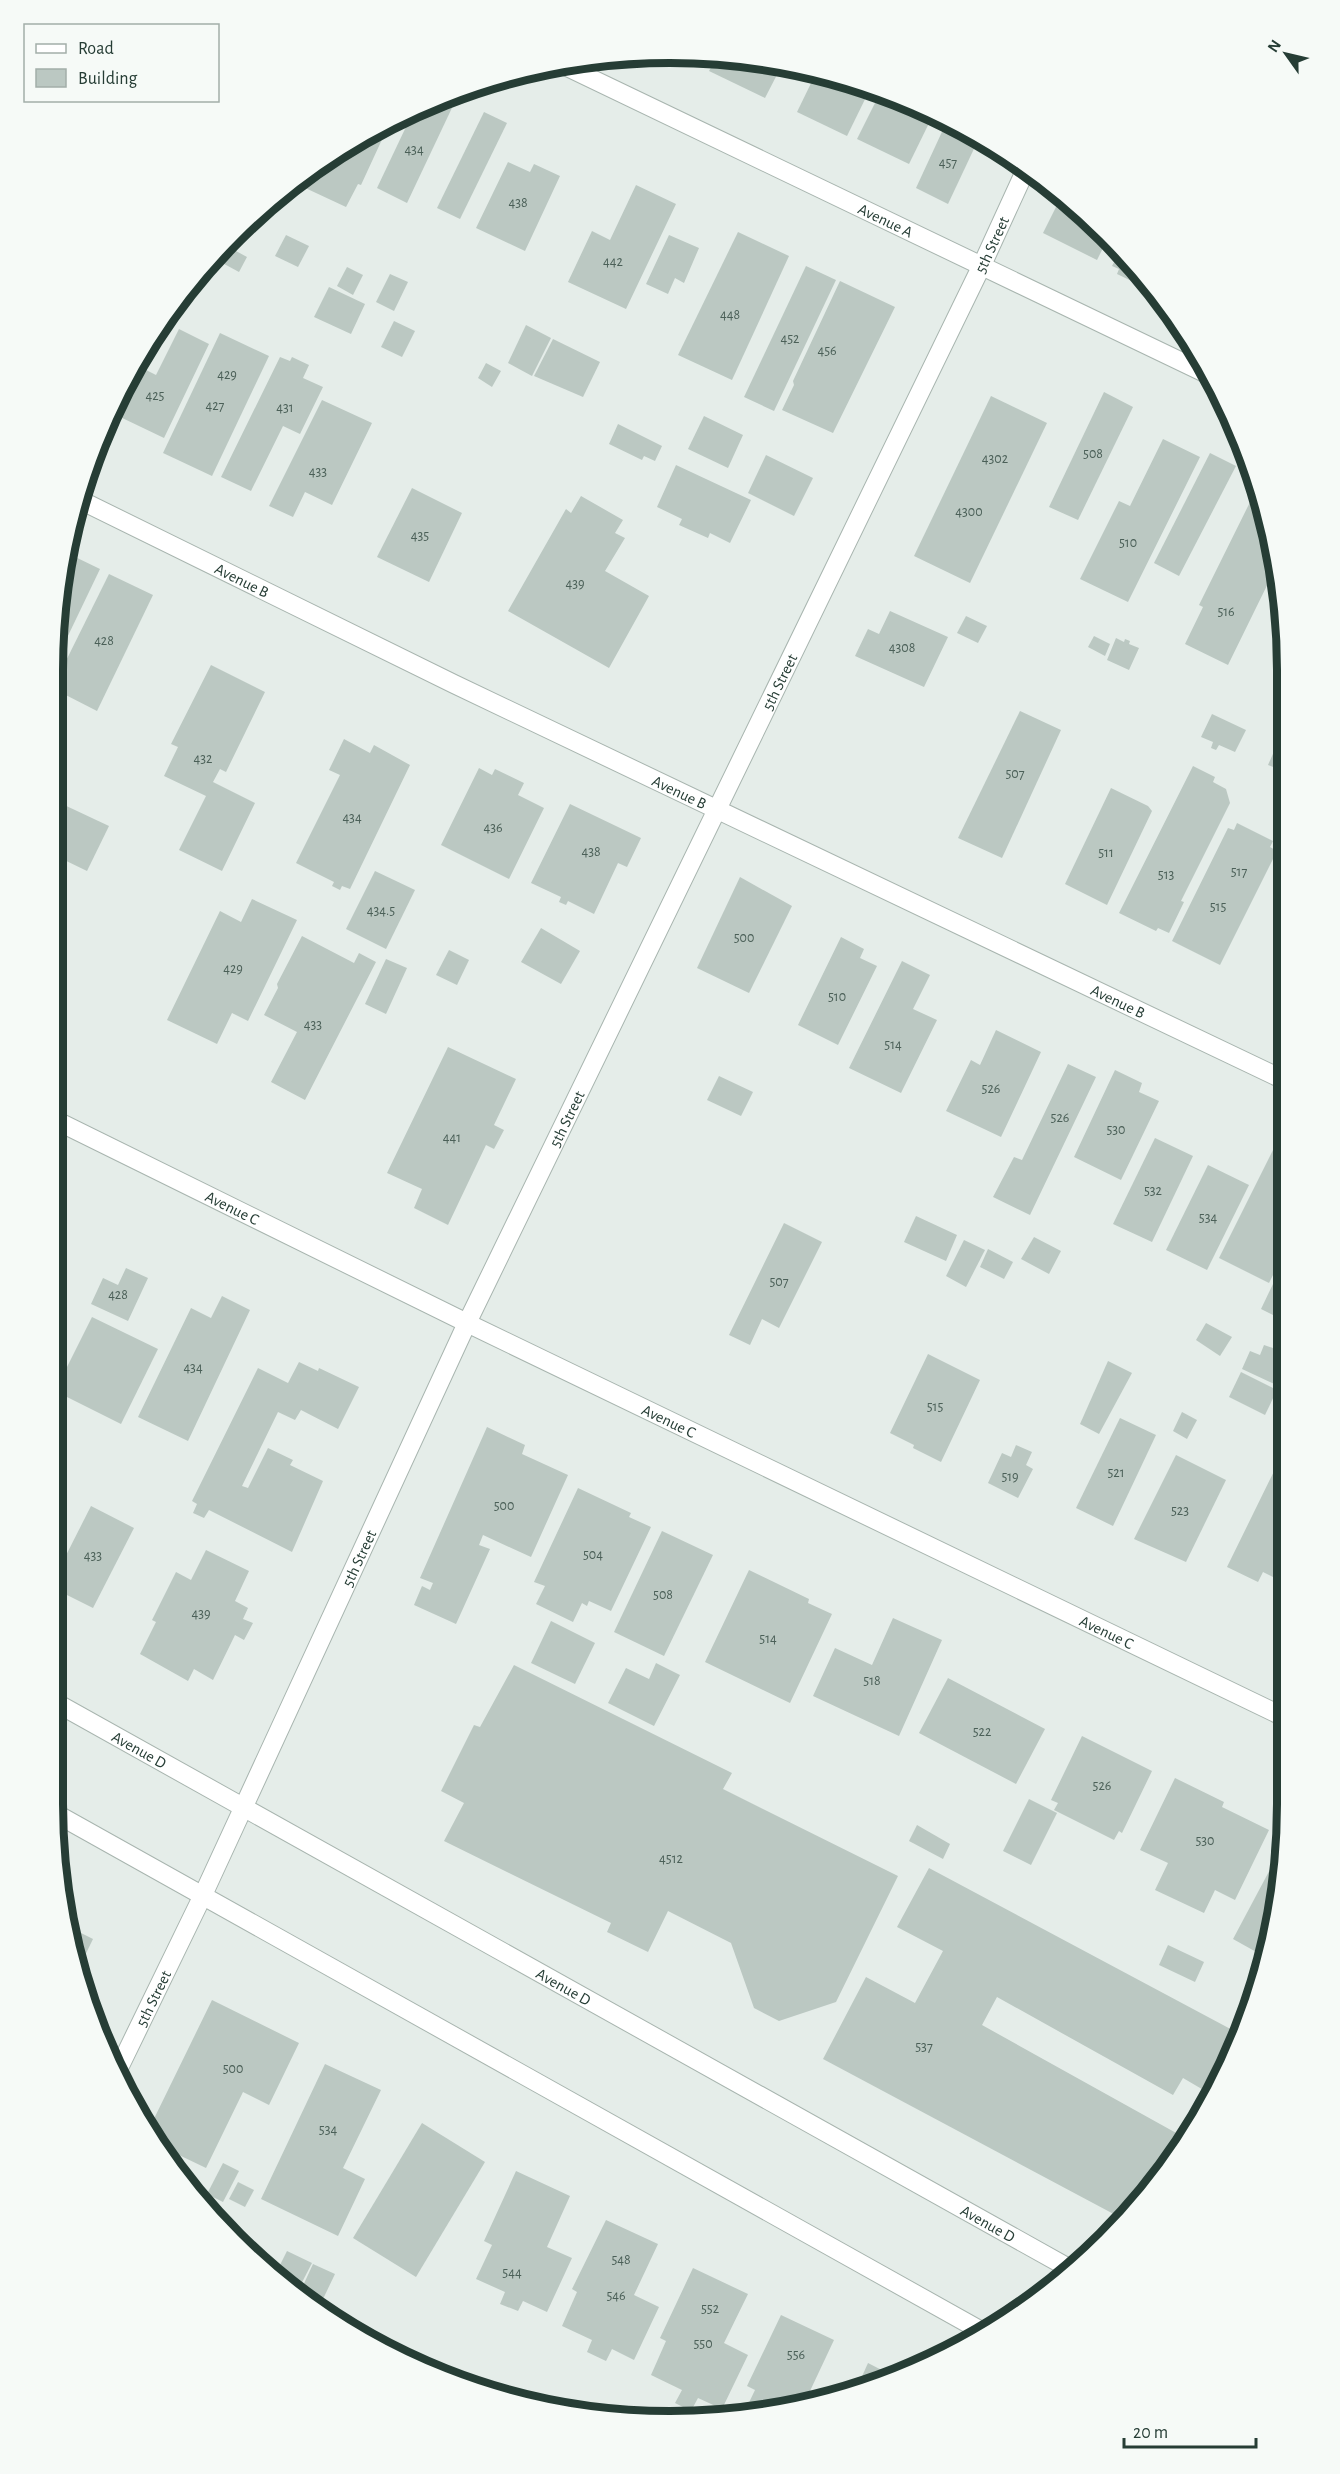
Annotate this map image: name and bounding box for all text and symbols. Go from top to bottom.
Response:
legend [24,24,219,102]
north arrow [1256,24,1316,84]
text: N [1265,37,1284,55]
text: Road [78,40,114,58]
text: Building [78,70,138,88]
house number: 434 [404,143,424,157]
house number: 457 [939,156,957,170]
house number: 438 [508,196,528,210]
street label: Avenue A [855,201,915,241]
street label: 5th Street [972,214,1012,276]
house number: 442 [603,255,623,269]
house number: 448 [720,308,740,322]
house number: 452 [781,332,799,346]
house number: 456 [817,344,837,358]
house number: 429 [217,368,237,382]
house number: 425 [146,389,165,403]
house number: 427 [206,399,225,413]
house number: 431 [276,401,294,415]
house number: 508 [1083,447,1103,461]
house number: 4302 [982,452,1008,466]
house number: 433 [309,465,327,479]
house number: 4300 [955,505,983,519]
house number: 435 [411,529,429,543]
house number: 510 [1119,536,1137,550]
street label: Avenue B [212,561,271,601]
house number: 439 [565,577,585,591]
house number: 516 [1217,605,1235,619]
house number: 428 [94,634,114,648]
house number: 4308 [889,641,915,655]
street label: 5th Street [760,651,800,713]
house number: 432 [194,752,212,766]
house number: 507 [1005,767,1025,781]
street label: Avenue B [650,773,709,812]
house number: 434 [342,811,362,825]
house number: 436 [483,821,503,835]
house number: 438 [581,845,601,859]
house number: 511 [1098,846,1114,860]
house number: 517 [1231,865,1247,879]
house number: 513 [1158,868,1174,882]
house number: 515 [1210,900,1226,914]
house number: 434.5 [367,904,395,918]
house number: 500 [734,931,754,945]
house number: 429 [223,962,243,976]
street label: Avenue B [1088,982,1147,1022]
house number: 510 [828,990,846,1004]
house number: 433 [304,1018,322,1032]
house number: 514 [884,1038,902,1052]
house number: 526 [982,1082,1000,1096]
street label: 5th Street [547,1088,588,1150]
house number: 526 [1051,1111,1069,1125]
house number: 530 [1106,1123,1126,1137]
house number: 441 [443,1131,461,1145]
house number: 532 [1144,1184,1162,1198]
street label: Avenue C [203,1188,261,1228]
house number: 534 [1199,1211,1217,1225]
house number: 507 [769,1275,789,1289]
house number: 428 [108,1288,128,1302]
house number: 434 [183,1361,203,1375]
house number: 515 [927,1400,943,1414]
street label: Avenue C [639,1402,698,1441]
house number: 521 [1107,1466,1125,1480]
house number: 519 [1001,1470,1019,1484]
house number: 500 [494,1499,514,1513]
house number: 523 [1171,1504,1189,1518]
street label: 5th Street [340,1528,379,1589]
house number: 504 [583,1548,603,1562]
house number: 433 [84,1549,102,1563]
house number: 508 [653,1588,673,1602]
house number: 439 [191,1607,211,1621]
street label: Avenue C [1077,1613,1136,1652]
house number: 514 [759,1632,777,1646]
house number: 518 [863,1674,881,1688]
house number: 522 [973,1725,991,1739]
street label: Avenue D [109,1729,169,1772]
house number: 526 [1093,1779,1111,1793]
house number: 530 [1195,1834,1215,1848]
house number: 4512 [659,1852,683,1866]
street label: Avenue D [533,1966,593,2009]
street label: 5th Street [133,1968,174,2029]
house number: 537 [915,2040,933,2054]
house number: 500 [223,2062,243,2076]
house number: 534 [319,2123,337,2137]
street label: Avenue D [958,2202,1018,2245]
house number: 548 [611,2253,631,2267]
house number: 544 [502,2266,522,2280]
house number: 546 [606,2289,626,2303]
house number: 552 [701,2302,719,2316]
house number: 550 [693,2337,713,2351]
house number: 556 [787,2348,805,2362]
scale bar [1124,2411,1256,2449]
text: 20 m [1133,2424,1168,2442]

